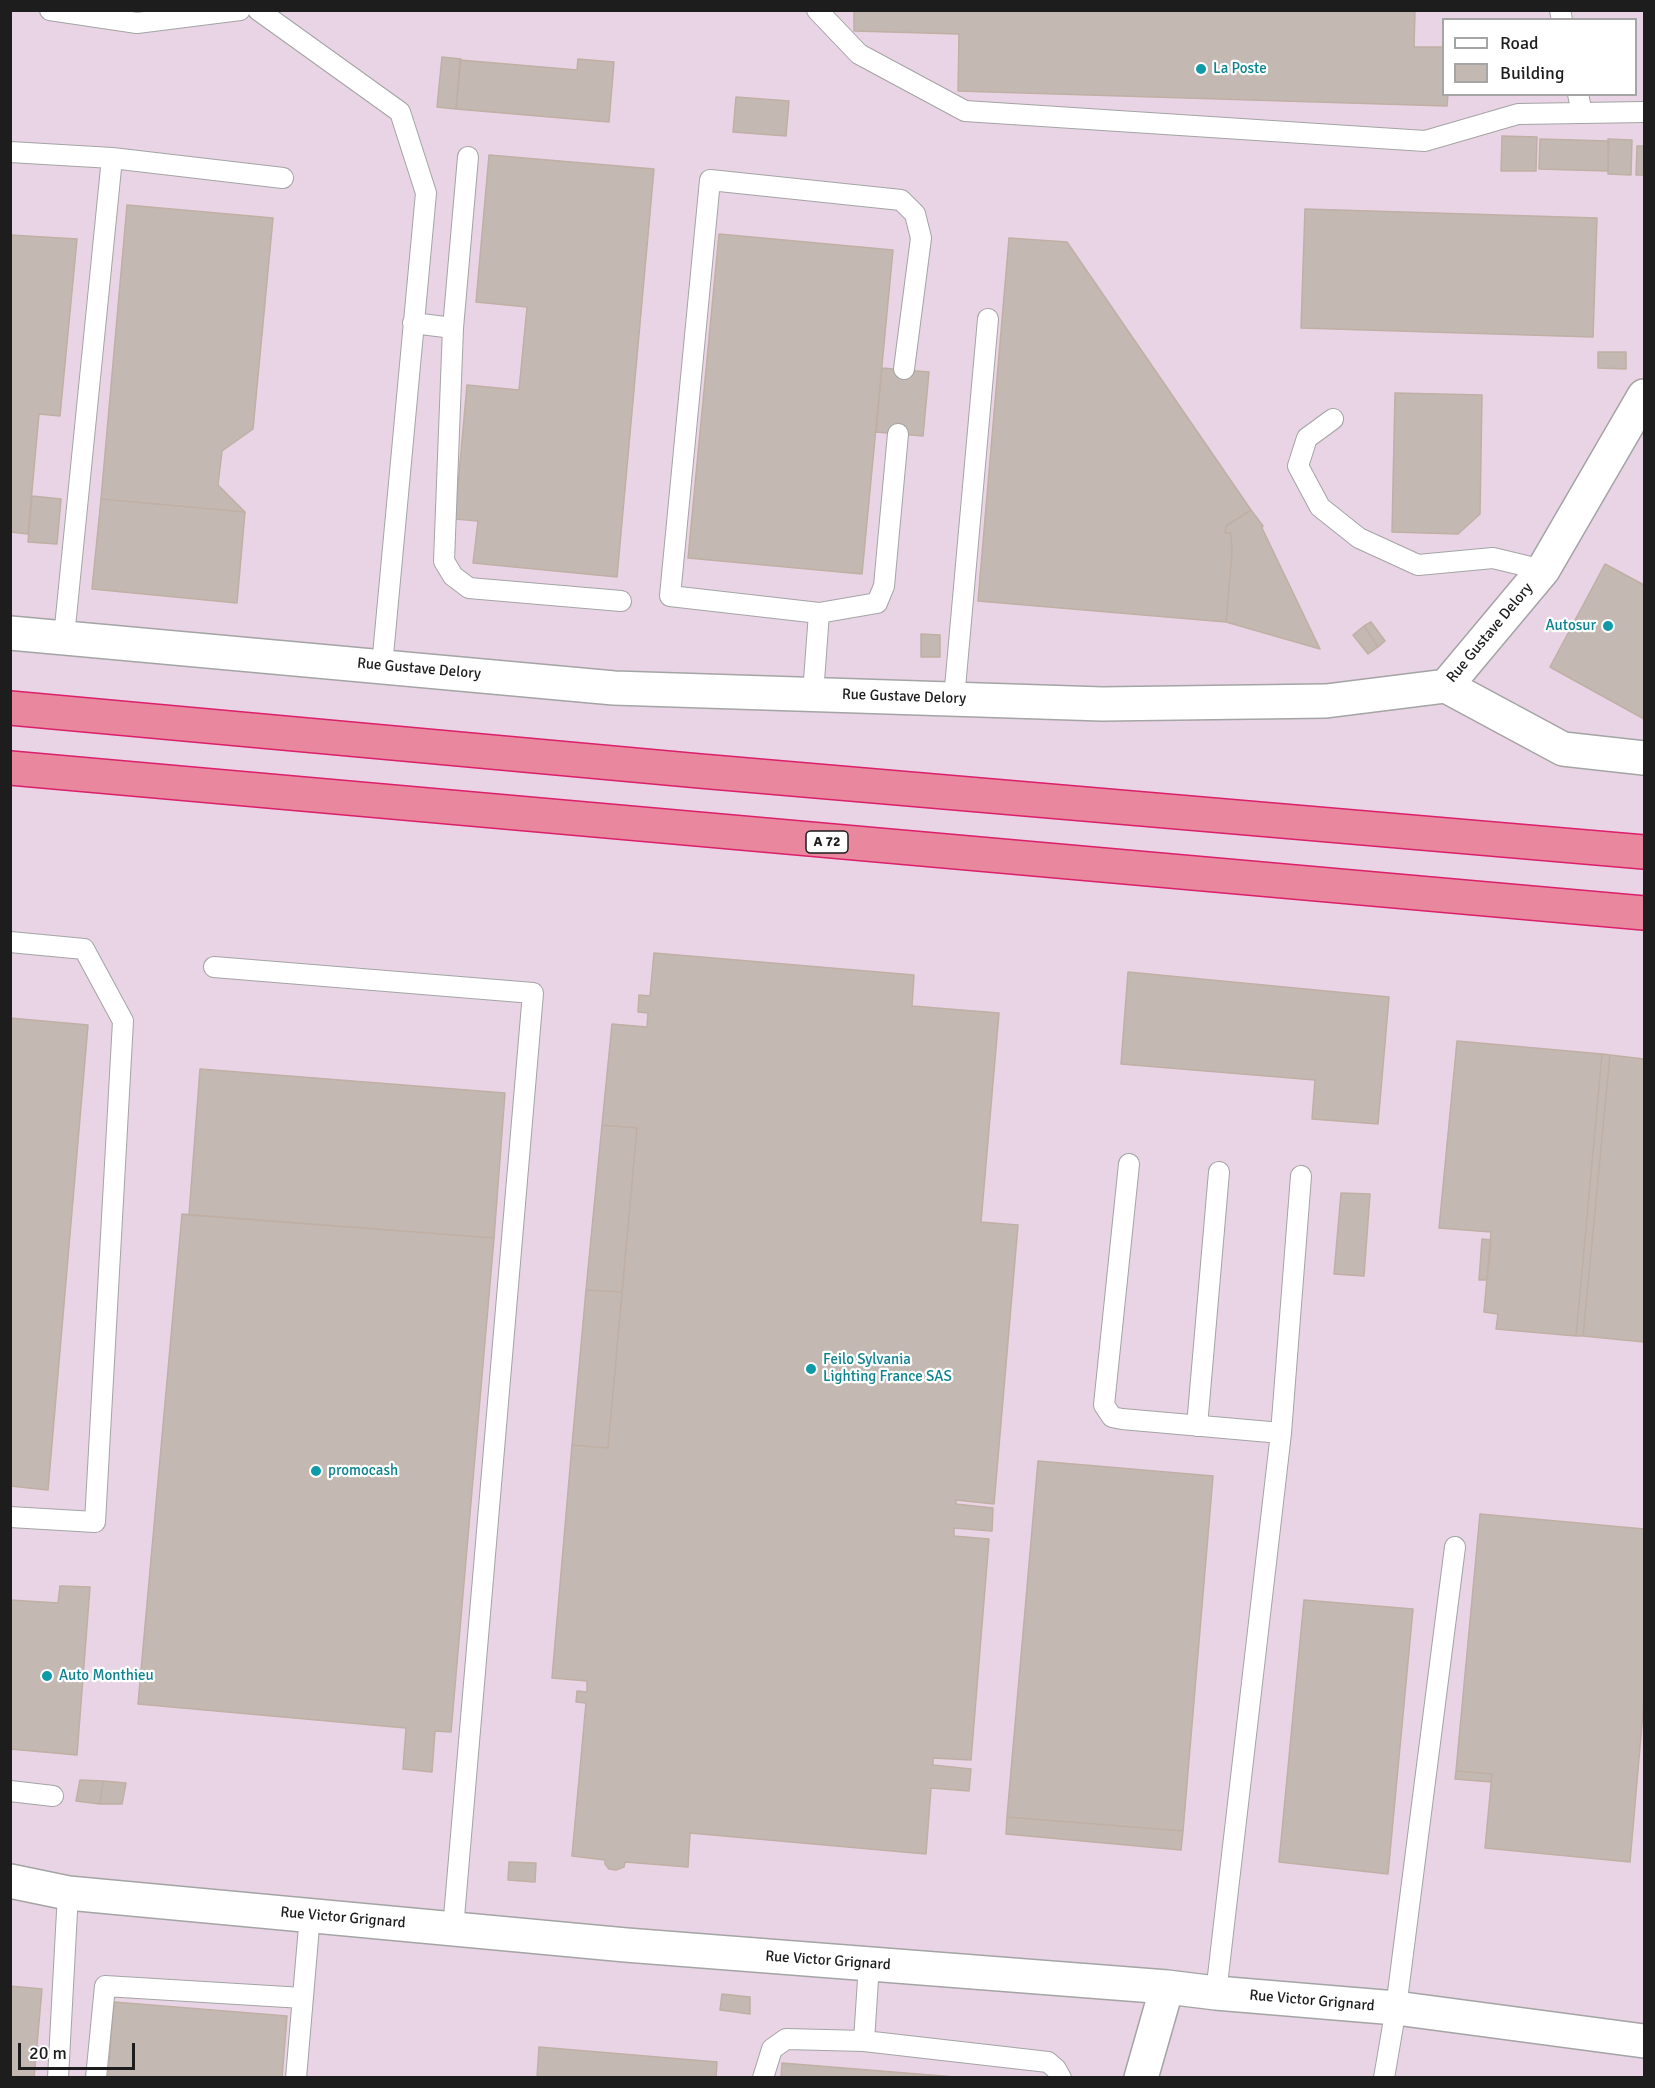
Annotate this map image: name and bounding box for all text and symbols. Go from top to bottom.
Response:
legend [1442,18,1637,96]
text: Road [1500,32,1539,54]
place label: La Poste [1213,60,1267,78]
marker: La Poste [1194,62,1208,76]
text: Building [1500,62,1564,84]
street label: Rue Gustave Delory [1443,580,1537,686]
place label: Autosur [1546,617,1596,635]
marker: Autosur [1601,619,1615,633]
street label: Rue Gustave Delory [356,655,482,683]
street label: Rue Gustave Delory [842,686,966,708]
road number: A 72 [806,831,848,853]
place label: Feilo Sylvania Lighting France SAS [823,1351,952,1386]
marker: Feilo Sylvania Lighting France SAS [804,1362,818,1376]
place label: promocash [328,1462,398,1480]
marker: promocash [309,1464,323,1478]
place label: Auto Monthieu [59,1667,154,1685]
marker: Auto Monthieu [40,1669,54,1683]
street label: Rue Victor Grignard [280,1904,406,1932]
street label: Rue Victor Grignard [765,1948,891,1974]
street label: Rue Victor Grignard [1249,1987,1375,2015]
scale bar [21,2031,138,2069]
text: 20 m [29,2042,67,2064]

